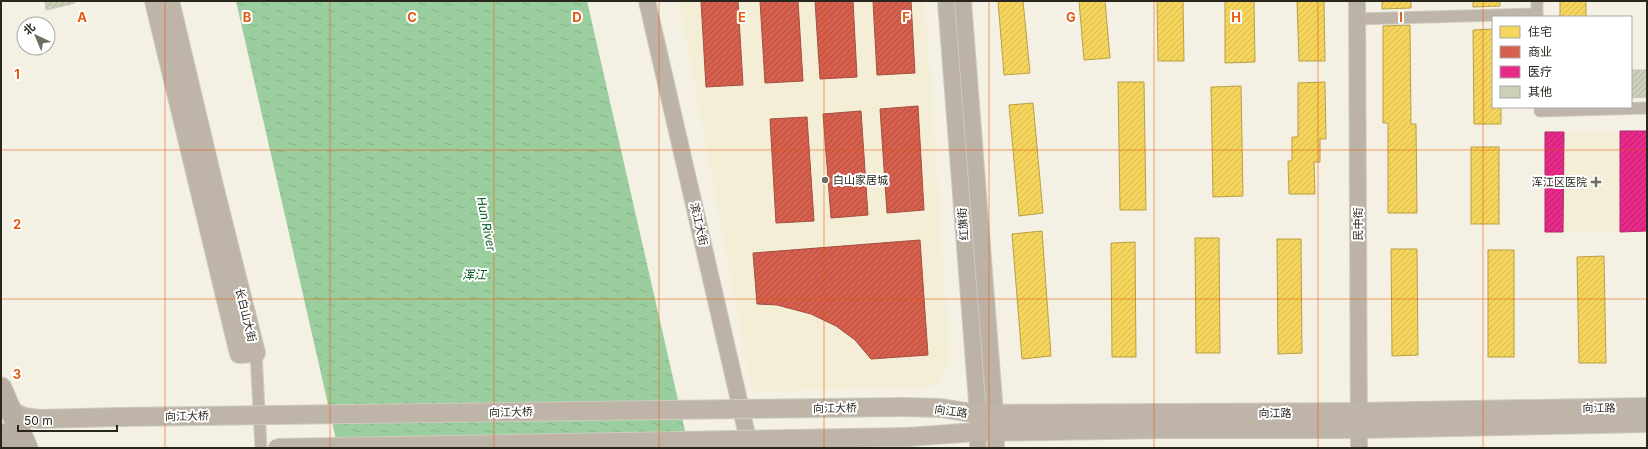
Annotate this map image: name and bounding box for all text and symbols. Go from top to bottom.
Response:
text: A [77,9,87,25]
text: B [243,9,252,25]
text: C [407,9,417,25]
text: D [572,9,582,25]
text: E [738,9,746,25]
text: F [902,9,910,25]
text: G [1066,9,1076,25]
text: H [1231,9,1241,25]
text: I [1399,9,1403,25]
north arrow [16,16,56,56]
legend [1492,16,1632,108]
text: 北 [20,20,38,38]
text: 住宅 [1528,24,1552,39]
text: 商业 [1528,44,1552,59]
text: 医疗 [1528,64,1552,79]
text: 1 [14,66,20,82]
text: 其他 [1528,84,1552,99]
place label: 白山家居城 [833,173,888,187]
marker: 白山家居城 [820,175,830,185]
place label: 浑江区医院 [1531,175,1587,189]
marker: 浑江区医院 [1590,176,1602,188]
water label: Hun River [474,195,499,253]
street label: 滨江大街 [687,201,711,247]
street label: 红旗街 [955,207,971,241]
street label: 民中街 [1351,208,1365,241]
text: 2 [13,216,21,232]
water label: 浑江 [462,267,488,282]
street label: 长白山大街 [233,287,259,343]
text: 3 [13,366,21,382]
street label: 向江大桥 [813,401,857,415]
street label: 向江路 [1582,401,1616,415]
street label: 向江路 [934,402,968,420]
street label: 向江大桥 [489,405,533,419]
street label: 向江路 [1259,406,1292,420]
scale bar [18,407,117,433]
street label: 向江大桥 [165,409,209,423]
text: 50 m [24,413,53,428]

